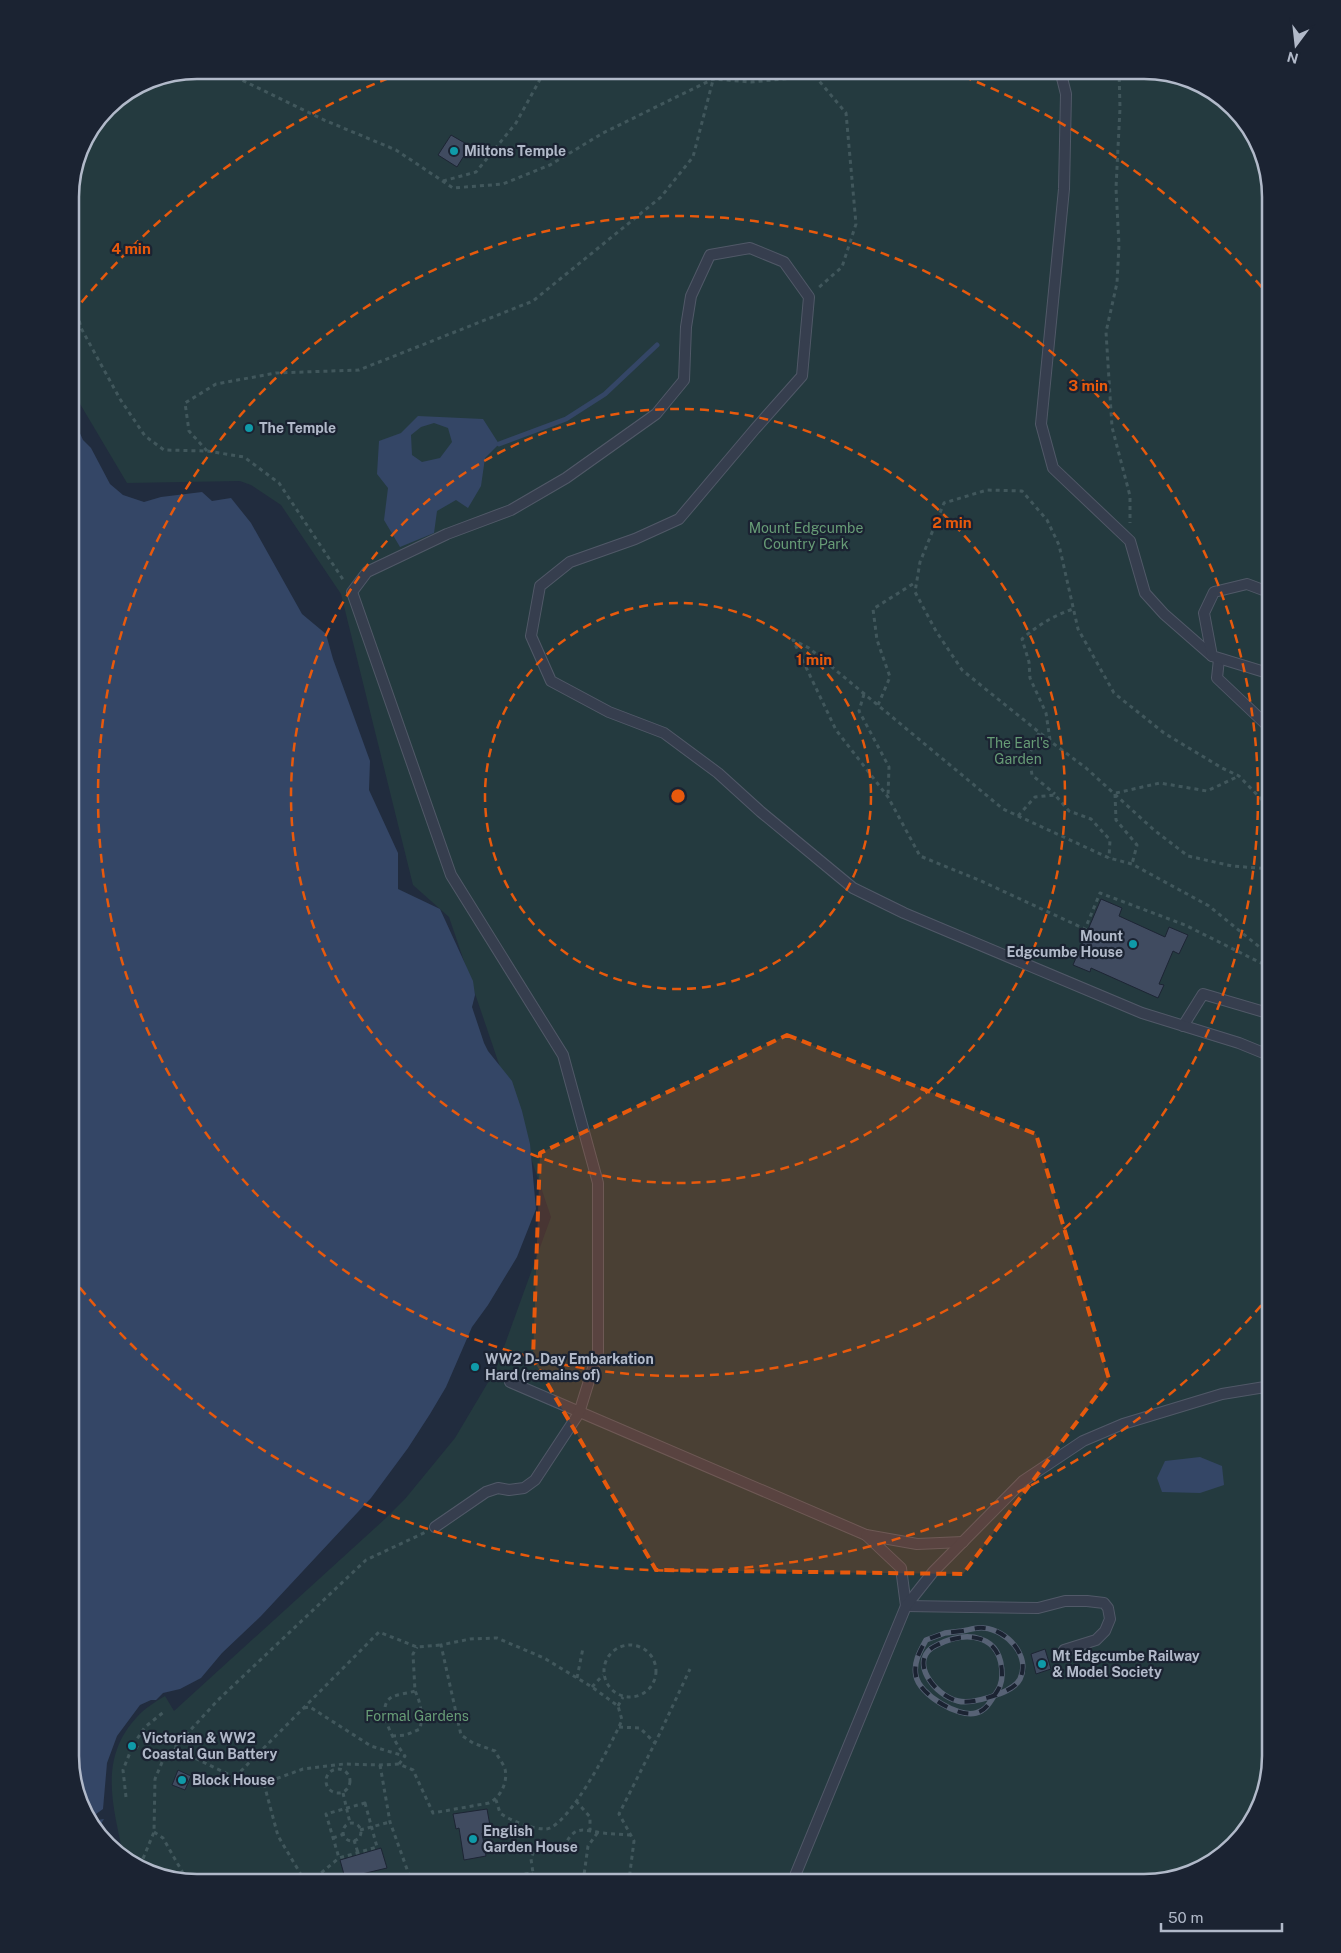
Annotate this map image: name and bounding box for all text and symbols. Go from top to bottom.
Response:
north arrow [1271,20,1321,70]
text: N [1285,48,1300,67]
place label: Miltons Temple [464,143,566,159]
marker: Miltons Temple [448,145,460,157]
text: 4 min [111,240,151,257]
text: 3 min [1068,377,1108,394]
place label: The Temple [259,420,336,436]
marker: The Temple [243,422,255,434]
text: 2 min [932,514,972,531]
park label: Mount Edgcumbe Country Park [749,520,863,552]
text: 1 min [796,651,832,668]
park label: The Earl's Garden [987,735,1049,767]
centre of rings [669,787,687,805]
place label: Mount Edgcumbe House [1006,928,1123,960]
marker: Mount Edgcumbe House [1127,938,1139,950]
place label: WW2 D-Day Embarkation Hard (remains of) [485,1351,654,1383]
marker: WW2 D-Day Embarkation Hard (remains of) [469,1361,481,1373]
place label: Mt Edgcumbe Railway & Model Society [1052,1648,1200,1680]
marker: Mt Edgcumbe Railway & Model Society [1036,1658,1048,1670]
park label: Formal Gardens [365,1708,469,1724]
place label: Victorian & WW2 Coastal Gun Battery [142,1730,277,1762]
marker: Victorian & WW2 Coastal Gun Battery [126,1740,138,1752]
place label: Block House [192,1772,275,1788]
marker: Block House [176,1774,188,1786]
place label: English Garden House [483,1823,578,1855]
marker: English Garden House [467,1833,479,1845]
scale bar [1161,1900,1282,1932]
text: 50 m [1168,1909,1203,1926]

